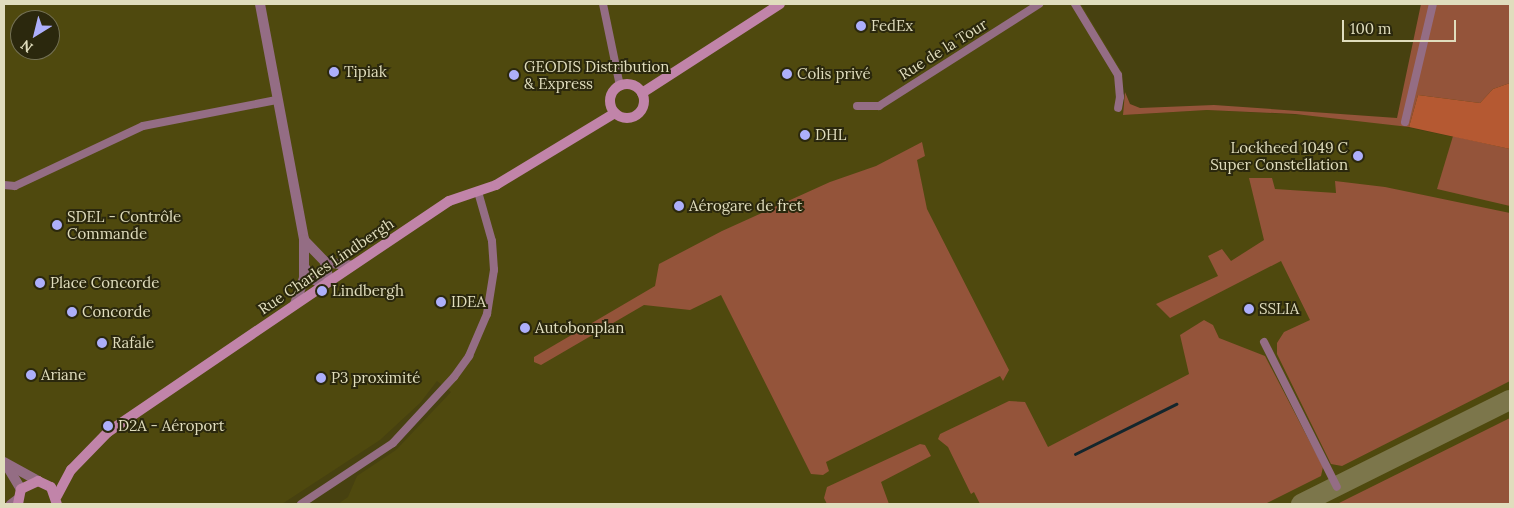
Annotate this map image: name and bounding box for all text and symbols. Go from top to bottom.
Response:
north arrow [10,10,60,60]
scale bar [1344,10,1458,42]
street label: Rue de la Tour [896,15,990,83]
place label: FedEx [871,17,913,35]
text: 100 m [1350,19,1391,38]
marker: FedEx [855,20,867,32]
text: N [17,36,36,57]
place label: GEODIS Distribution & Express [524,57,669,92]
place label: Tipiak [344,63,387,81]
place label: Colis privé [797,65,871,83]
marker: Tipiak [328,66,340,78]
marker: Colis privé [781,68,793,80]
marker: GEODIS Distribution & Express [508,69,520,81]
place label: DHL [815,126,846,144]
marker: DHL [799,129,811,141]
place label: Lockheed 1049 C Super Constellation [1210,138,1348,173]
marker: Lockheed 1049 C Super Constellation [1352,150,1364,162]
place label: Aérogare de fret [689,197,803,215]
marker: Aérogare de fret [673,200,685,212]
place label: SDEL - Contrôle Commande [67,207,181,242]
street label: Rue Charles Lindbergh [255,214,397,318]
marker: SDEL - Contrôle Commande [51,219,63,231]
place label: Place Concorde [50,274,159,292]
marker: Place Concorde [34,277,46,289]
place label: Lindbergh [332,282,404,300]
marker: Lindbergh [316,285,328,297]
place label: IDEA [451,293,486,311]
marker: IDEA [435,296,447,308]
place label: SSLIA [1259,300,1299,318]
place label: Concorde [82,303,151,321]
marker: SSLIA [1243,303,1255,315]
marker: Concorde [66,306,78,318]
place label: Autobonplan [535,319,624,337]
marker: Autobonplan [519,322,531,334]
place label: Rafale [112,334,154,352]
marker: Rafale [96,337,108,349]
place label: Ariane [41,366,86,384]
marker: Ariane [25,369,37,381]
place label: P3 proximité [331,369,420,387]
marker: P3 proximité [315,372,327,384]
place label: D2A - Aéroport [118,417,225,435]
marker: D2A - Aéroport [102,420,114,432]

